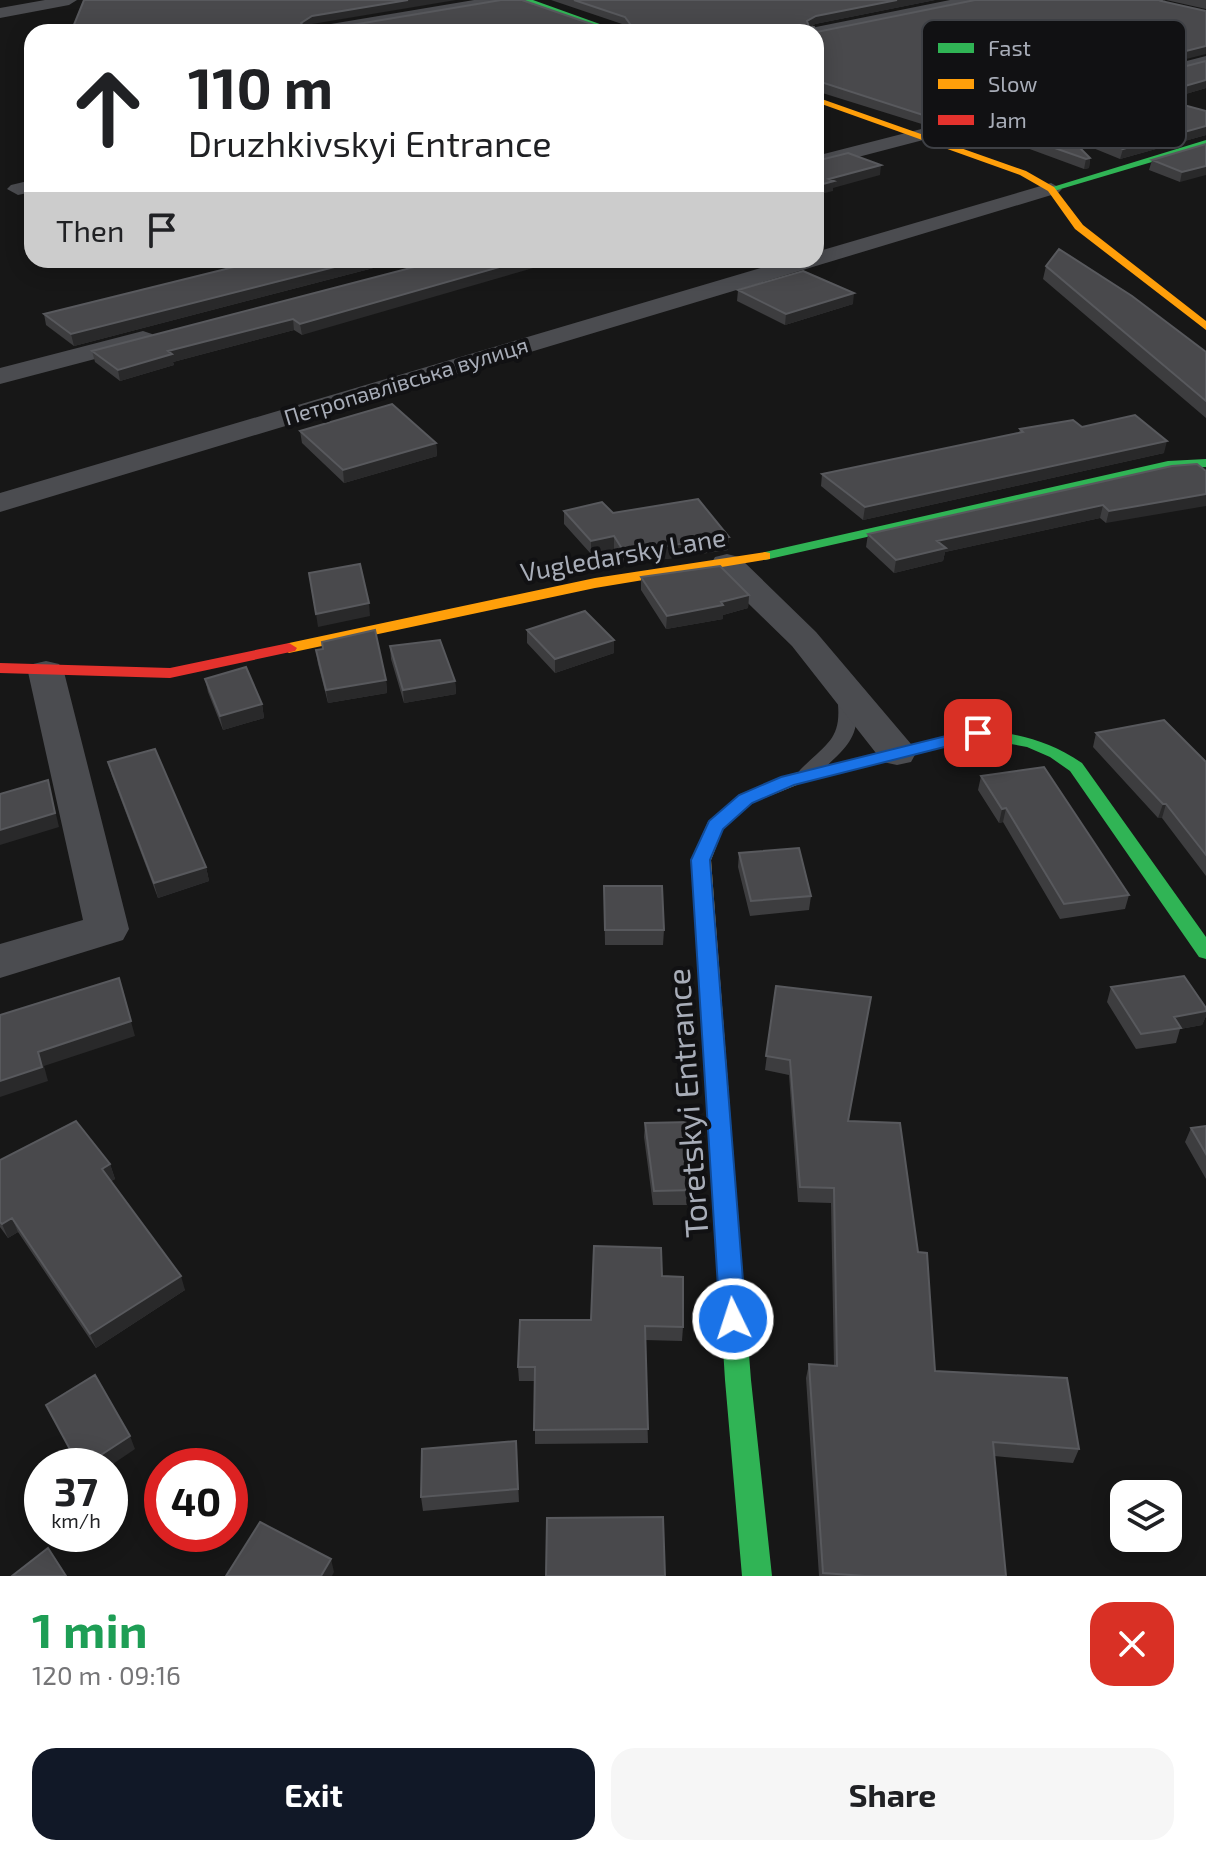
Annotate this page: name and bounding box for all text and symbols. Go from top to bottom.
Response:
legend [922,20,1186,148]
text: Fast [988,34,1031,60]
text: 110 m [188,53,333,120]
icon: ahead [56,56,160,160]
text: Slow [988,70,1037,96]
text: Jam [988,106,1027,132]
text: Druzhkivskyi Entrance [188,121,552,164]
icon: arrive [140,208,184,252]
text: Then [56,212,124,248]
street label: Петропавлівська вулиця [281,331,531,431]
street label: Vugledarsky Lane [518,520,728,587]
pin [944,699,1012,767]
icon: arrive [956,711,1000,755]
street label: Toretskyi Entrance [658,967,714,1239]
position arrow [691,1277,775,1361]
speed limit sign: 40 [144,1448,248,1552]
text: 37 [54,1466,98,1514]
map controls [1110,1480,1182,1552]
button: layers [1110,1480,1182,1552]
text: km/h [51,1508,101,1532]
text: 1 min [32,1600,148,1658]
button: close [1090,1602,1174,1686]
text: 120 m · 09:16 [32,1659,181,1690]
button: Exit [32,1748,595,1840]
button: Share [611,1748,1174,1840]

